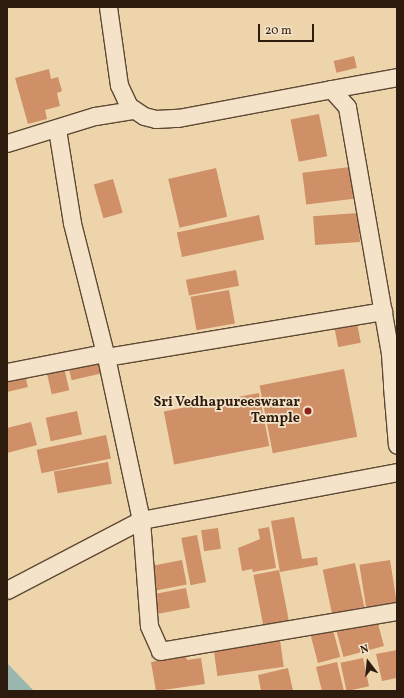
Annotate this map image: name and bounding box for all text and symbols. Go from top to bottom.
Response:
scale bar [260,16,316,42]
text: 20 m [265,23,292,39]
place label: Sri Vedhapureeswarar Temple [153,395,300,428]
marker: Sri Vedhapureeswarar Temple [303,406,313,416]
north arrow [348,642,388,682]
text: N [359,642,370,658]

